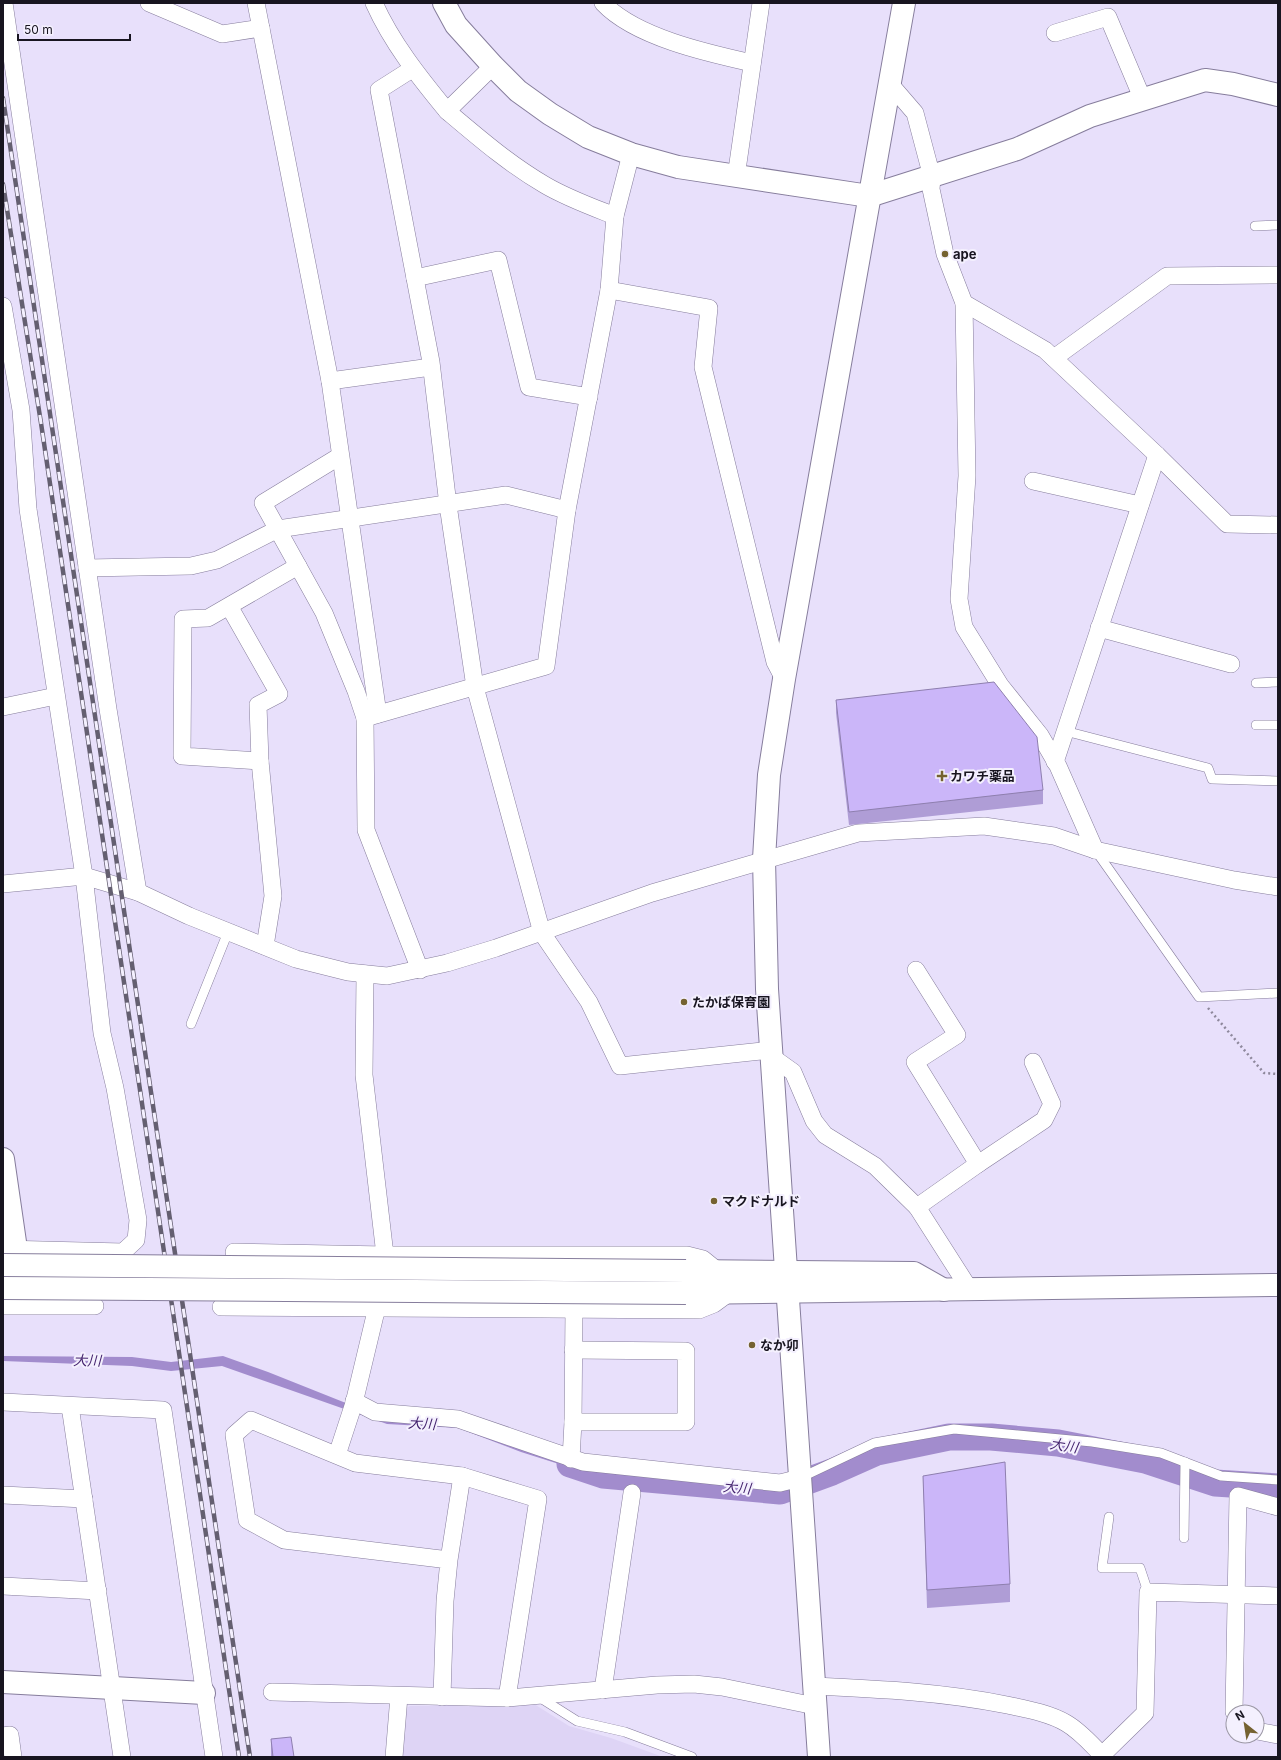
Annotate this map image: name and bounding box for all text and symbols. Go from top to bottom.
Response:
scale bar [18,16,130,42]
text: 50 m [24,22,53,37]
place label: ape [953,246,977,262]
marker: ape [940,249,950,259]
place label: カワチ薬品 [950,768,1015,784]
marker: カワチ薬品 [937,771,947,781]
place label: たかば保育園 [692,994,770,1010]
marker: たかば保育園 [679,997,689,1007]
place label: マクドナルド [722,1193,800,1209]
marker: マクドナルド [709,1196,719,1206]
place label: なか卯 [760,1337,799,1353]
marker: なか卯 [747,1340,757,1350]
water label: 大川 [73,1351,103,1369]
water label: 大川 [408,1414,438,1432]
water label: 大川 [1049,1434,1081,1456]
water label: 大川 [722,1477,754,1497]
north arrow [1225,1704,1265,1744]
text: N [1233,1707,1247,1723]

